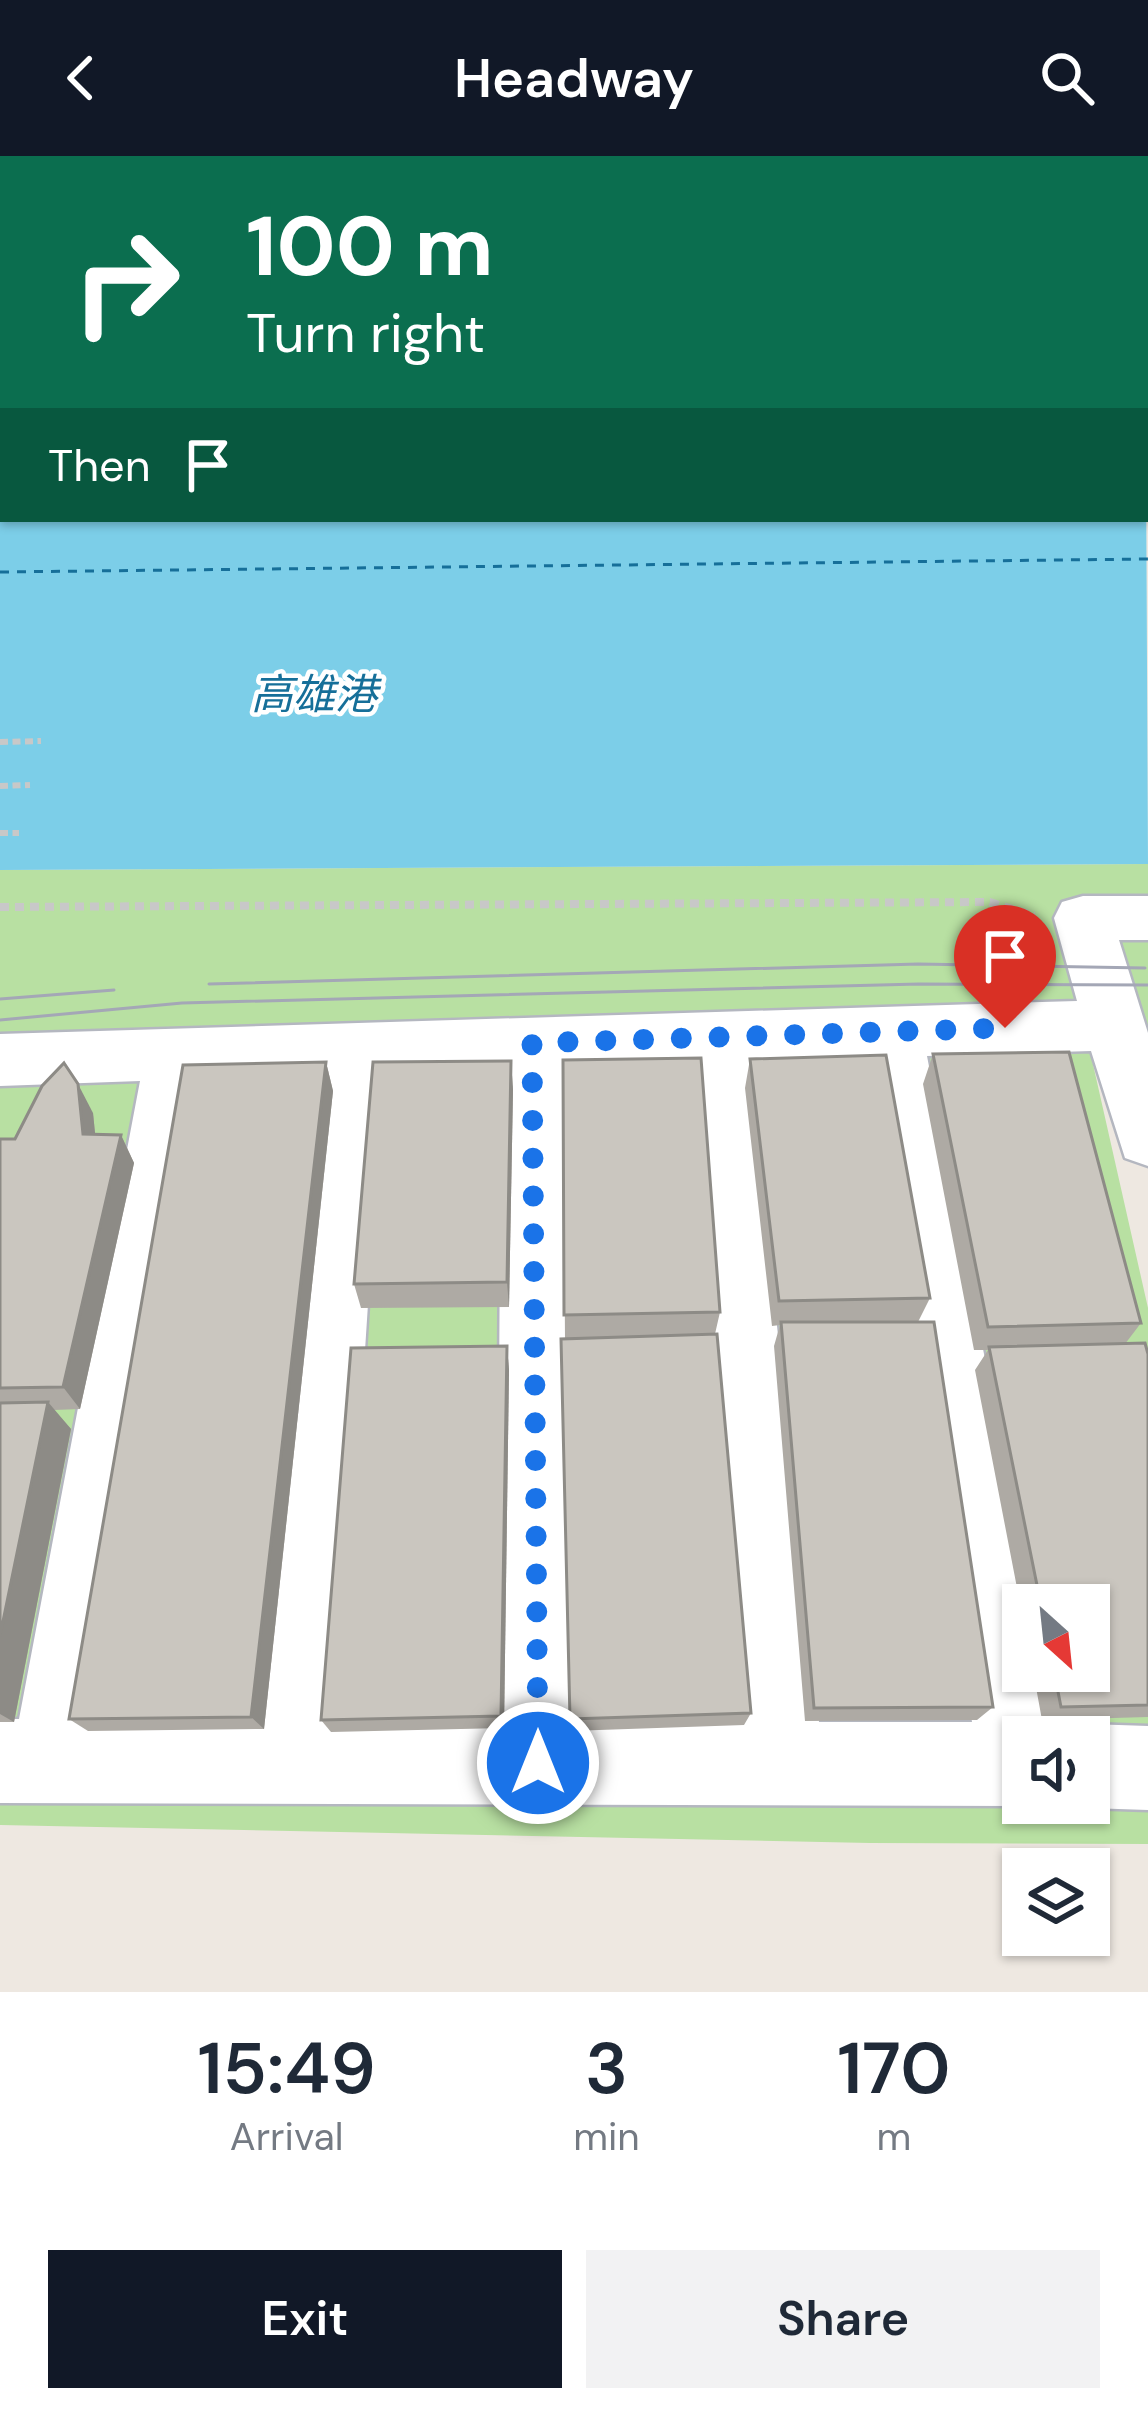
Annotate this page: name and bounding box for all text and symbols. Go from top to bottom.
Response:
text: Headway [454,43,694,114]
icon: back [48,45,114,111]
icon: search [1034,45,1100,111]
text: 100 m [246,192,494,301]
icon: right [48,204,204,360]
text: Turn right [246,298,485,369]
icon: arrive [175,432,241,498]
text: Then [48,436,151,495]
water label: 高雄港 [251,667,382,722]
pin [954,905,1056,1028]
icon: arrive [972,923,1038,989]
north arrow [1002,1584,1110,1692]
map controls [1002,1584,1110,1956]
position arrow [475,1700,601,1826]
button: sound [1002,1716,1110,1824]
button: layers [1002,1848,1110,1956]
text: 15:49 [197,2022,376,2115]
text: 3 [585,2022,628,2115]
text: 170 [837,2022,951,2115]
text: Arrival [230,2111,343,2162]
text: min [573,2111,640,2162]
text: m [876,2111,911,2162]
button: Exit [48,2250,562,2388]
button: Share [586,2250,1100,2388]

